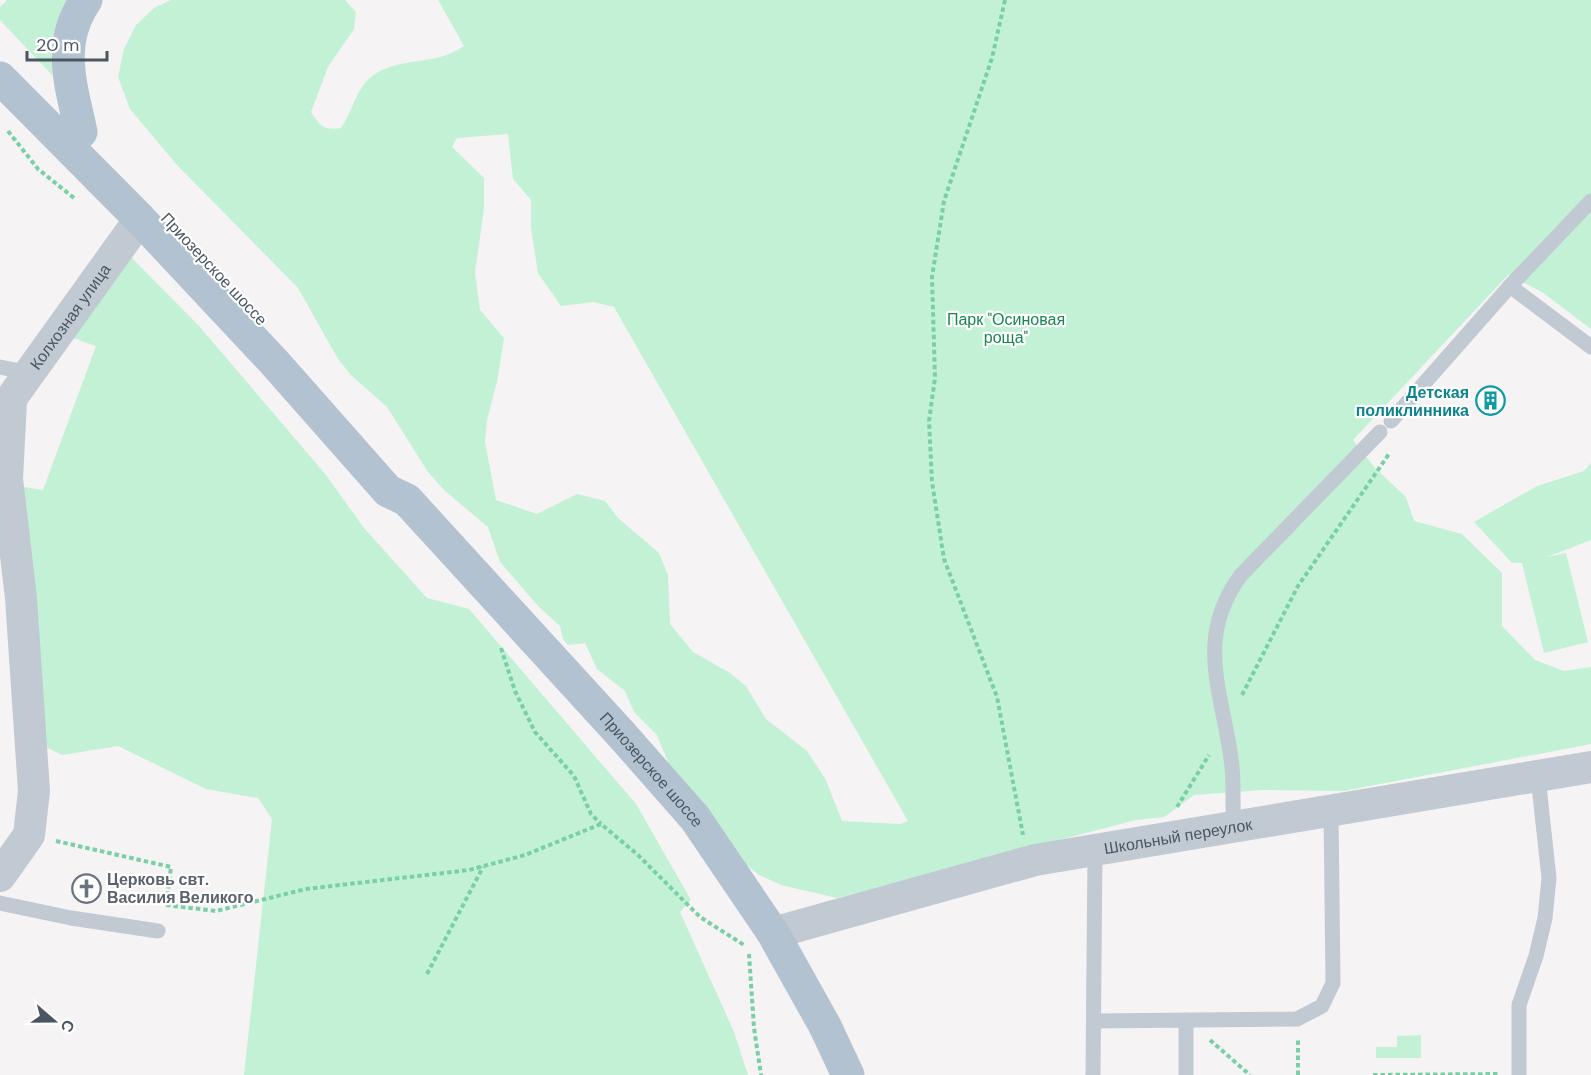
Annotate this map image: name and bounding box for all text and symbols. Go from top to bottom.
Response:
scale bar [27,24,106,62]
text: 20 m [36,33,79,57]
street label: Приозерское шоссе [156,208,272,330]
street label: Колхозная улица [25,259,115,374]
park label: Парк "Осиновая роща" [947,309,1065,348]
place label: Детская поликлинника [1356,382,1469,421]
building icon: Детская поликлинника [1474,385,1506,417]
street label: Приозерское шоссе [595,707,709,831]
street label: Школьный переулок [1102,813,1255,859]
place label: Церковь свт. Василия Великого [107,869,254,908]
church icon: Церковь свт. Василия Великого [70,872,102,904]
north arrow [24,991,84,1051]
text: С [56,1017,79,1035]

